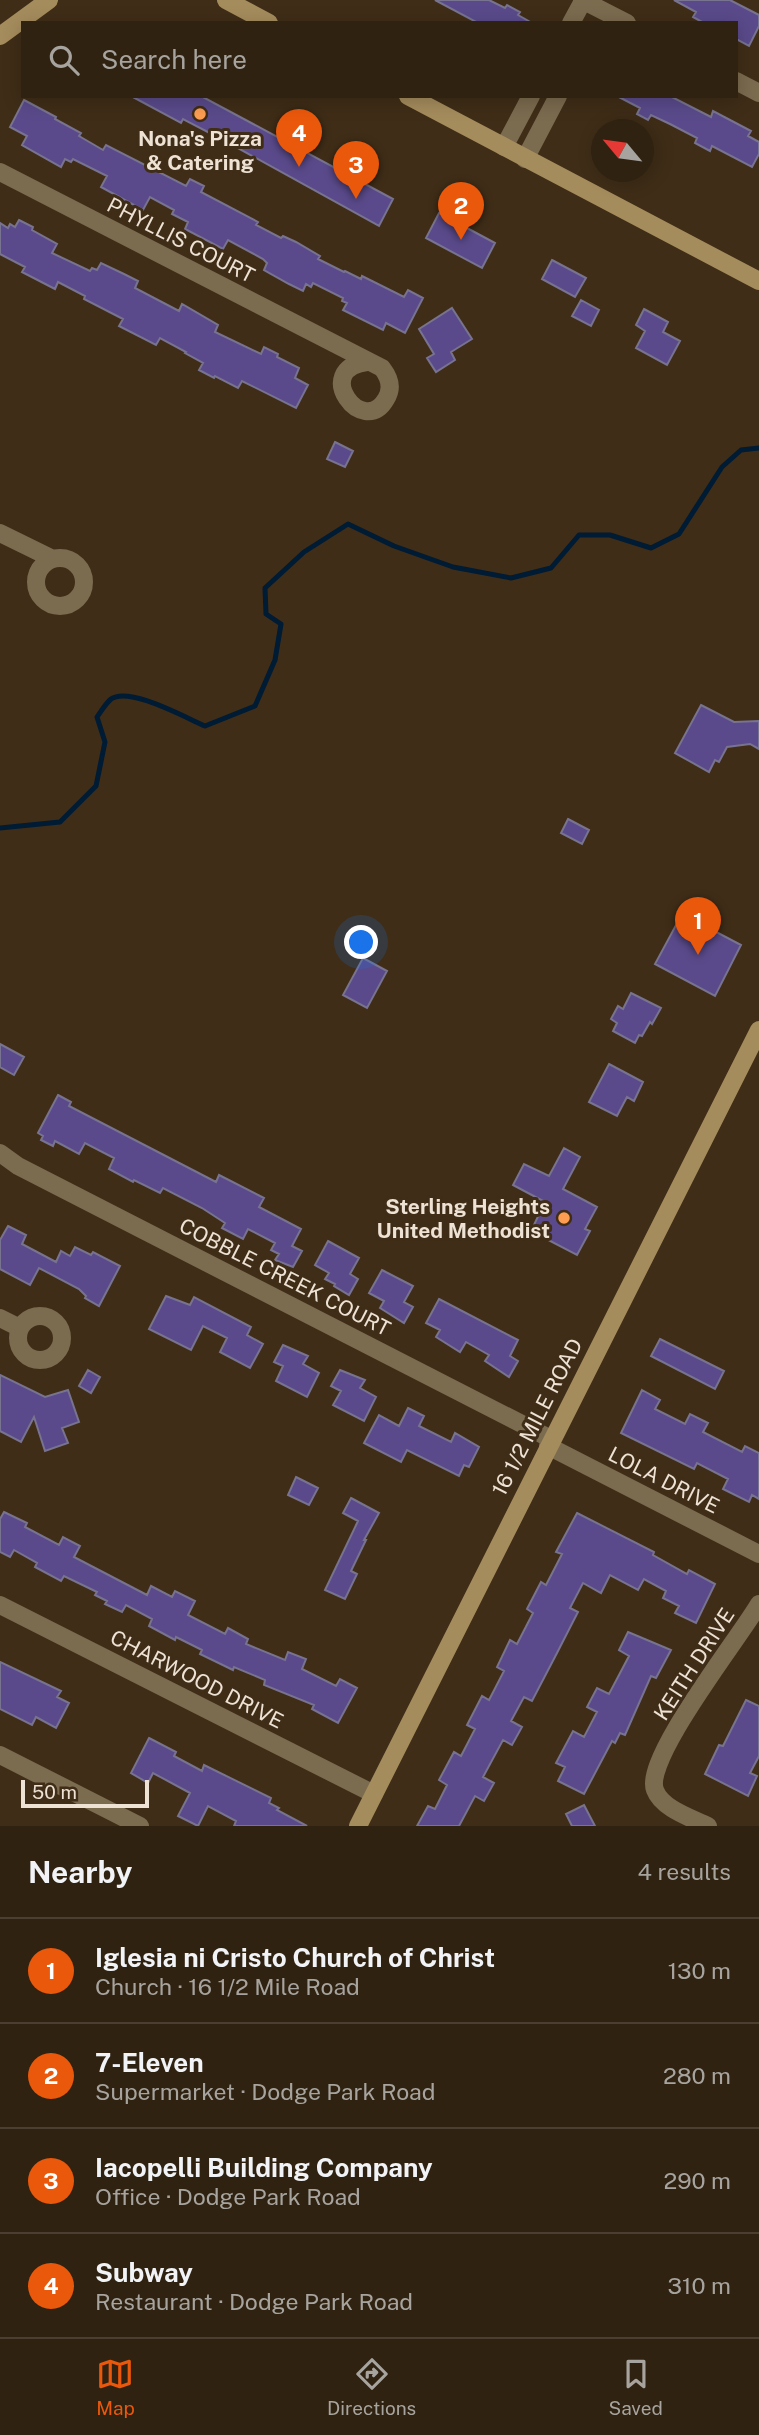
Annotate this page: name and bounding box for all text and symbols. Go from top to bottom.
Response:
search box [21,21,738,98]
icon: search [45,41,83,79]
text: Search here [101,44,247,75]
marker: Nona's Pizza & Catering [192,106,208,122]
pin: 4 [276,109,322,167]
north arrow [591,119,654,182]
place label: Nona's Pizza & Catering [138,126,262,175]
pin: 3 [333,141,379,199]
pin: 2 [438,182,484,240]
street label: PHYLLIS COURT [103,192,259,288]
pin: 1 [675,897,721,955]
your location [344,925,378,959]
place label: Sterling Heights United Methodist [377,1194,550,1243]
marker: Sterling Heights United Methodist [556,1210,572,1226]
street label: COBBLE CREEK COURT [175,1213,395,1341]
street label: 16 1/2 MILE ROAD [487,1334,587,1500]
street label: LOLA DRIVE [604,1441,724,1519]
street label: KEITH DRIVE [648,1603,740,1725]
street label: CHARWOOD DRIVE [106,1624,288,1734]
scale bar [21,1777,149,1809]
text: 50 m [32,1781,77,1803]
text: Nearby [28,1854,132,1890]
text: 4 results [637,1858,731,1885]
text: Iglesia ni Cristo Church of Christ [95,1942,495,1973]
text: 1 [46,1957,56,1984]
text: 130 m [668,1957,731,1984]
text: Church · 16 1/2 Mile Road [95,1973,360,2000]
text: 7-Eleven [95,2047,204,2078]
text: 2 [44,2062,58,2089]
text: 280 m [663,2062,731,2089]
text: Supermarket · Dodge Park Road [95,2078,435,2105]
text: Iacopelli Building Company [95,2152,433,2183]
text: 3 [43,2167,59,2194]
text: 290 m [664,2167,731,2194]
text: Office · Dodge Park Road [95,2183,361,2210]
text: Subway [95,2257,193,2288]
text: 4 [43,2272,59,2299]
text: 310 m [668,2272,731,2299]
text: Restaurant · Dodge Park Road [95,2288,413,2315]
tab: Map [96,2355,135,2419]
tab: Directions [327,2355,416,2419]
tab: Saved [609,2355,663,2419]

